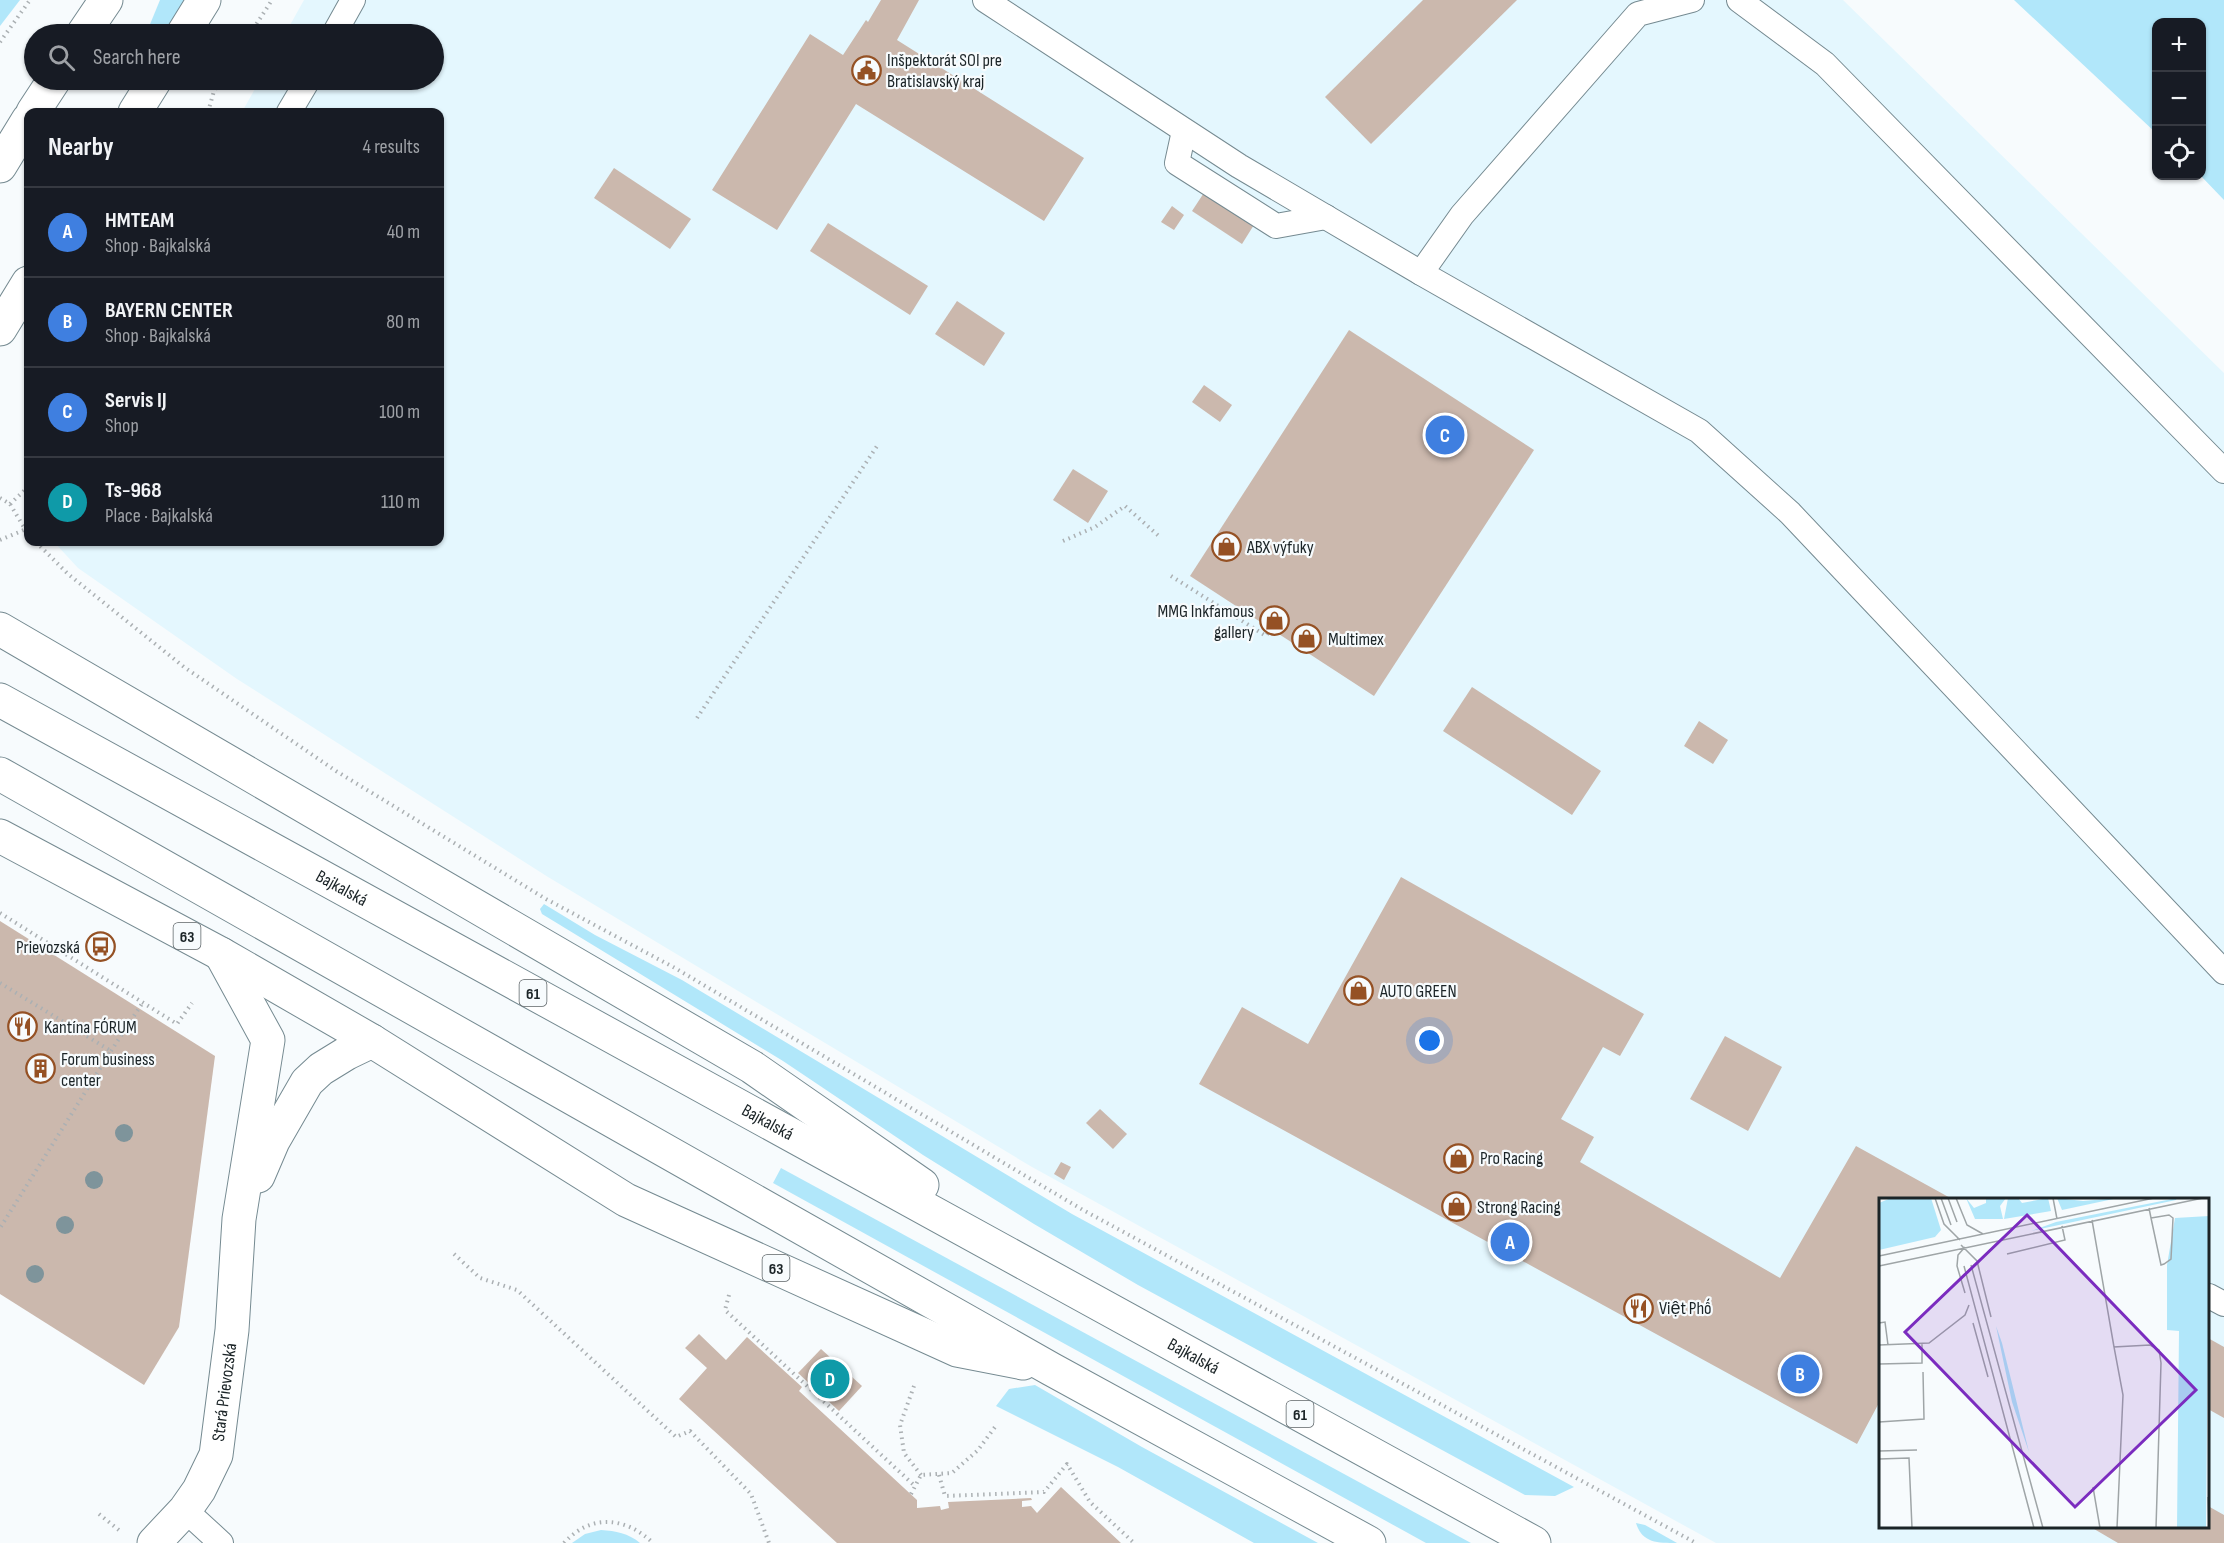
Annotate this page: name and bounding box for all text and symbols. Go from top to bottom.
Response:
map controls [2152,18,2206,180]
button: + [2152,18,2206,72]
search box [24,24,444,90]
icon: search [45,41,78,74]
text: Search here [93,44,180,71]
place label: Inšpektorát SOI pre Bratislavský kraj [887,50,1002,92]
public building icon: Inšpektorát SOI pre Bratislavský kraj [850,54,882,86]
button: − [2152,72,2206,126]
button: locate [2152,126,2206,180]
text: Nearby [48,132,114,163]
text: 4 results [363,135,420,159]
text: HMTEAM [105,207,174,234]
text: A [63,220,72,244]
text: 40 m [387,220,420,244]
text: Shop · Bajkalská [105,234,211,258]
text: BAYERN CENTER [105,297,233,324]
text: B [63,310,72,334]
text: 80 m [386,310,420,334]
text: Shop · Bajkalská [105,324,211,348]
text: Servis IJ [105,387,167,414]
text: C [62,400,73,424]
text: 100 m [379,400,420,424]
pin: C [1426,412,1464,458]
text: Shop [105,414,139,438]
text: Ts-968 [105,477,162,504]
text: D [62,490,73,514]
text: 110 m [381,490,420,514]
text: Place · Bajkalská [105,504,213,528]
shop icon: ABX výfuky [1210,531,1242,563]
place label: ABX výfuky [1246,537,1314,558]
place label: MMG Inkfamous gallery [1158,601,1254,643]
shop icon: MMG Inkfamous gallery [1259,605,1291,637]
shop icon: Multimex [1291,623,1323,655]
place label: Multimex [1328,629,1384,650]
street label: Bajkalská [312,866,371,911]
road number: 63 [174,923,201,949]
bus stop icon: Prievozská [85,931,117,963]
place label: Prievozská [16,937,80,958]
shop icon: AUTO GREEN [1343,975,1375,1007]
road number: 61 [520,980,546,1006]
place label: AUTO GREEN [1379,981,1457,1002]
restaurant icon: Kantína FÓRUM [7,1011,39,1043]
place label: Kantína FÓRUM [44,1017,137,1038]
your location [1415,1026,1444,1055]
place label: Forum business center [61,1049,155,1091]
building icon: Forum business center [24,1053,56,1085]
street label: Bajkalská [738,1100,797,1145]
shop icon: Pro Racing [1443,1142,1475,1174]
place label: Pro Racing [1480,1148,1543,1169]
shop icon: Strong Racing [1440,1191,1472,1223]
place label: Strong Racing [1477,1197,1561,1218]
inset map [1879,1198,2209,1528]
pin: A [1490,1220,1530,1264]
road number: 63 [762,1255,790,1281]
restaurant icon: Việt Phố [1622,1292,1654,1324]
place label: Việt Phố [1659,1298,1712,1319]
street label: Bajkalská [1164,1334,1223,1379]
street label: Stará Prievozská [208,1342,241,1443]
pin: B [1780,1352,1820,1396]
pin: D [810,1356,850,1402]
road number: 61 [1286,1401,1314,1427]

